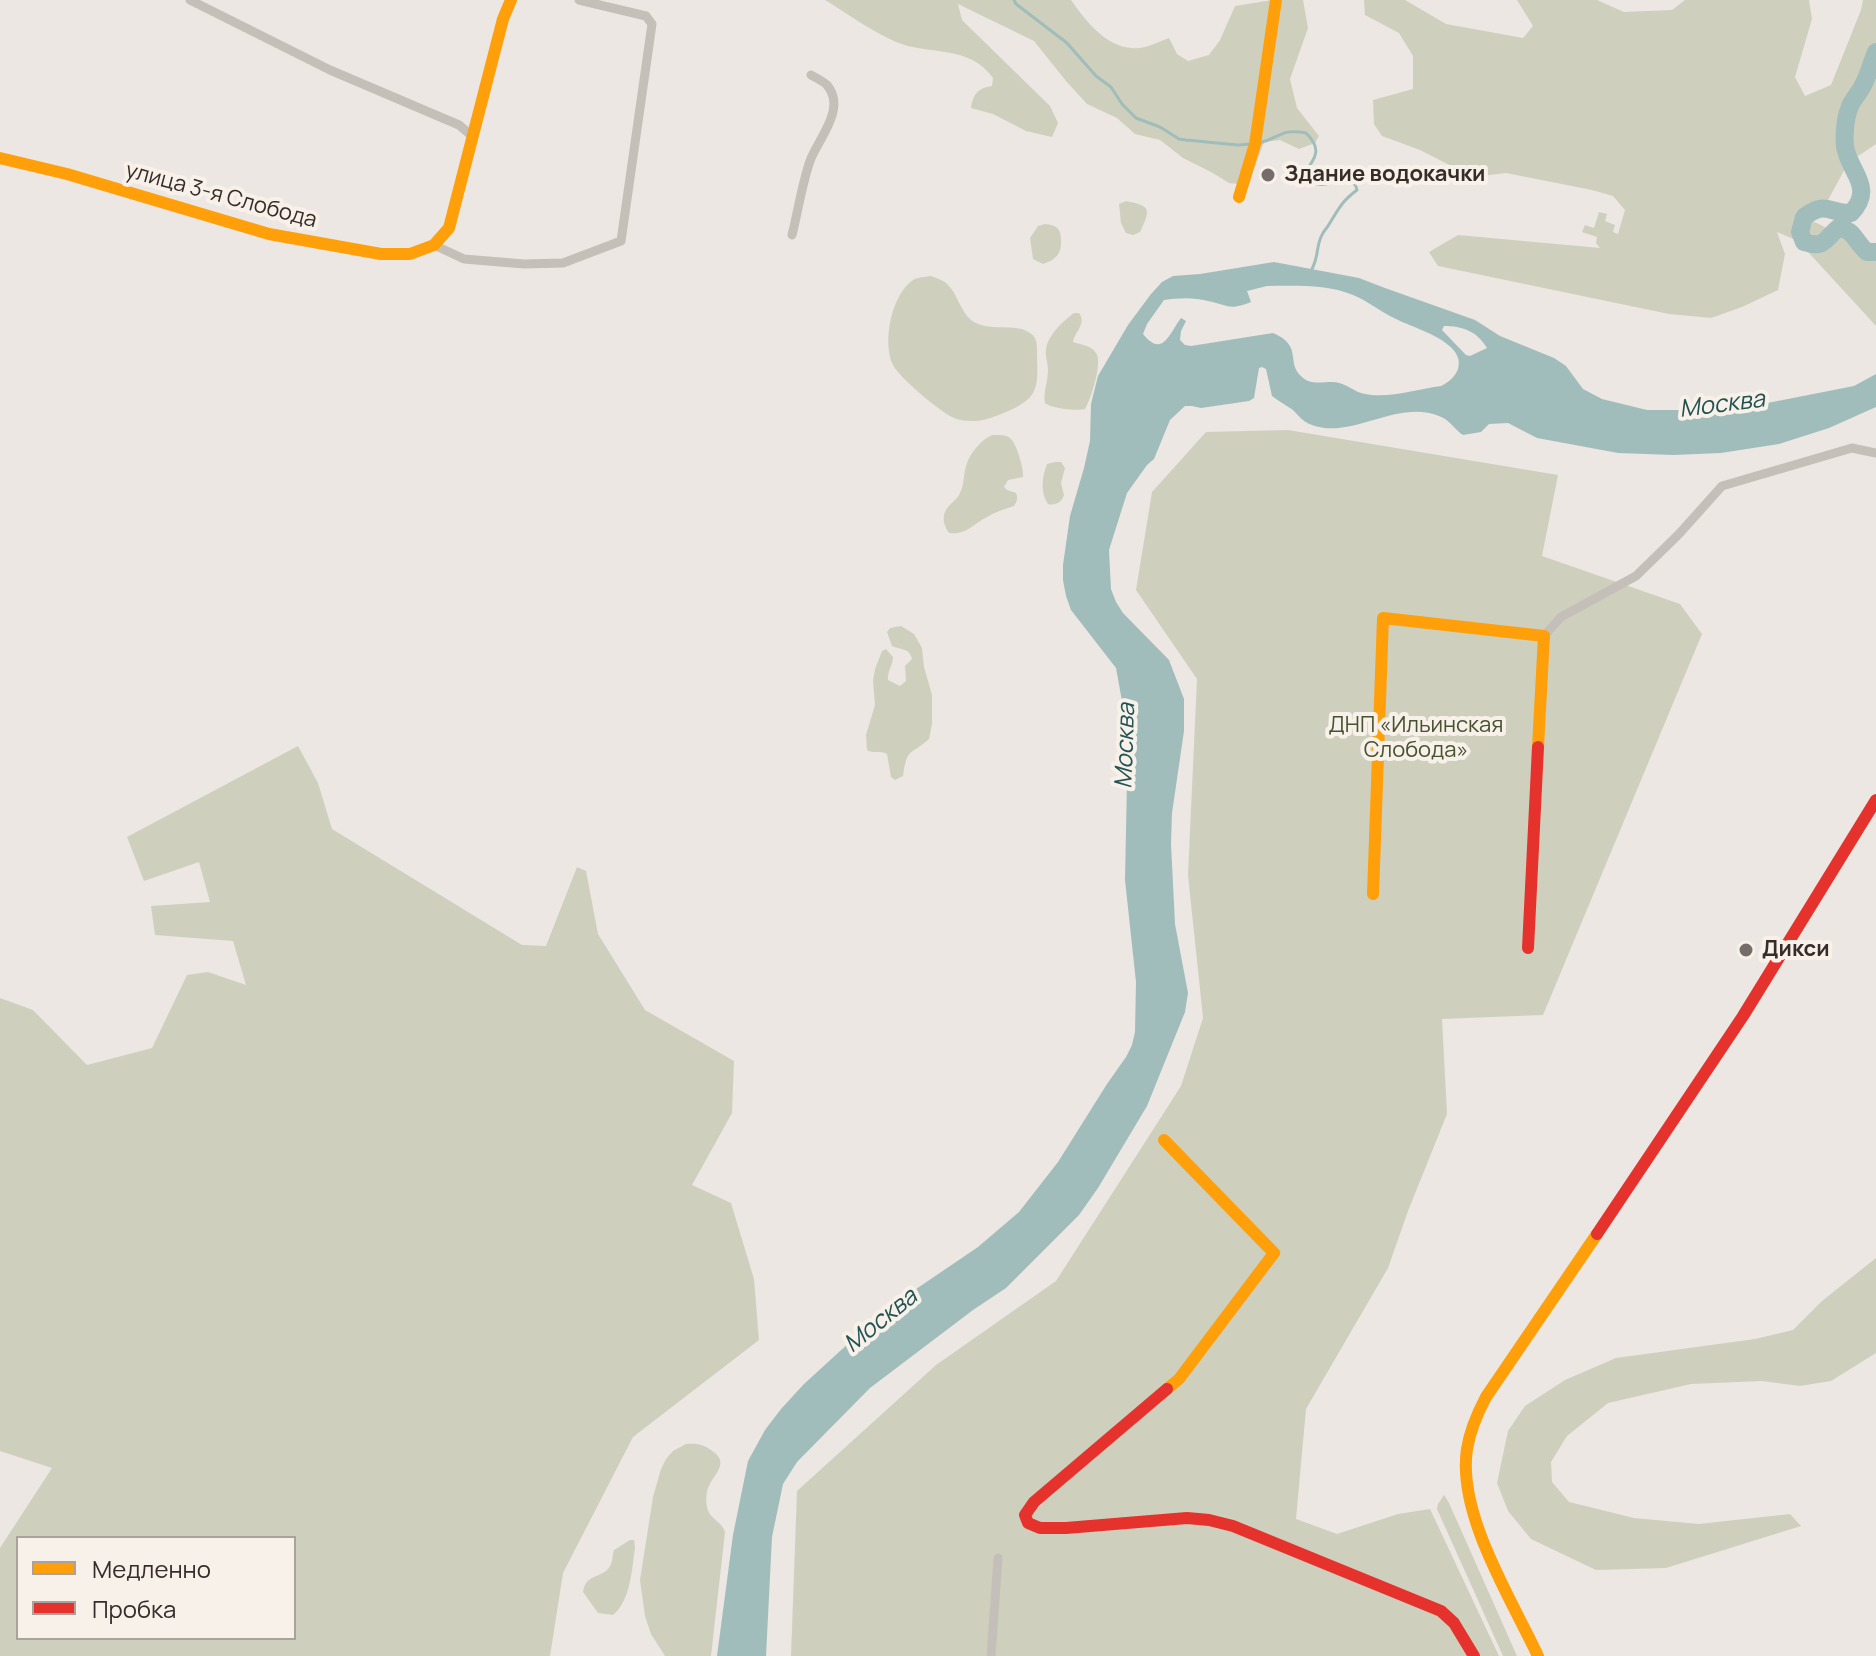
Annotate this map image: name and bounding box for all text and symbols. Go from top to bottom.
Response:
street label: улица 3-я Слобода [122,158,320,234]
place label: Здание водокачки [1284,162,1485,188]
marker: Здание водокачки [1259,166,1277,184]
water label: Москва [1678,385,1766,425]
water label: Москва [1110,703,1142,789]
park label: ДНП «Ильинская Слобода» [1329,713,1503,764]
place label: Дикси [1762,937,1830,963]
marker: Дикси [1737,941,1755,959]
water label: Москва [839,1283,923,1359]
legend [16,1536,296,1640]
text: Медленно [92,1552,211,1585]
text: Пробка [92,1592,176,1625]

